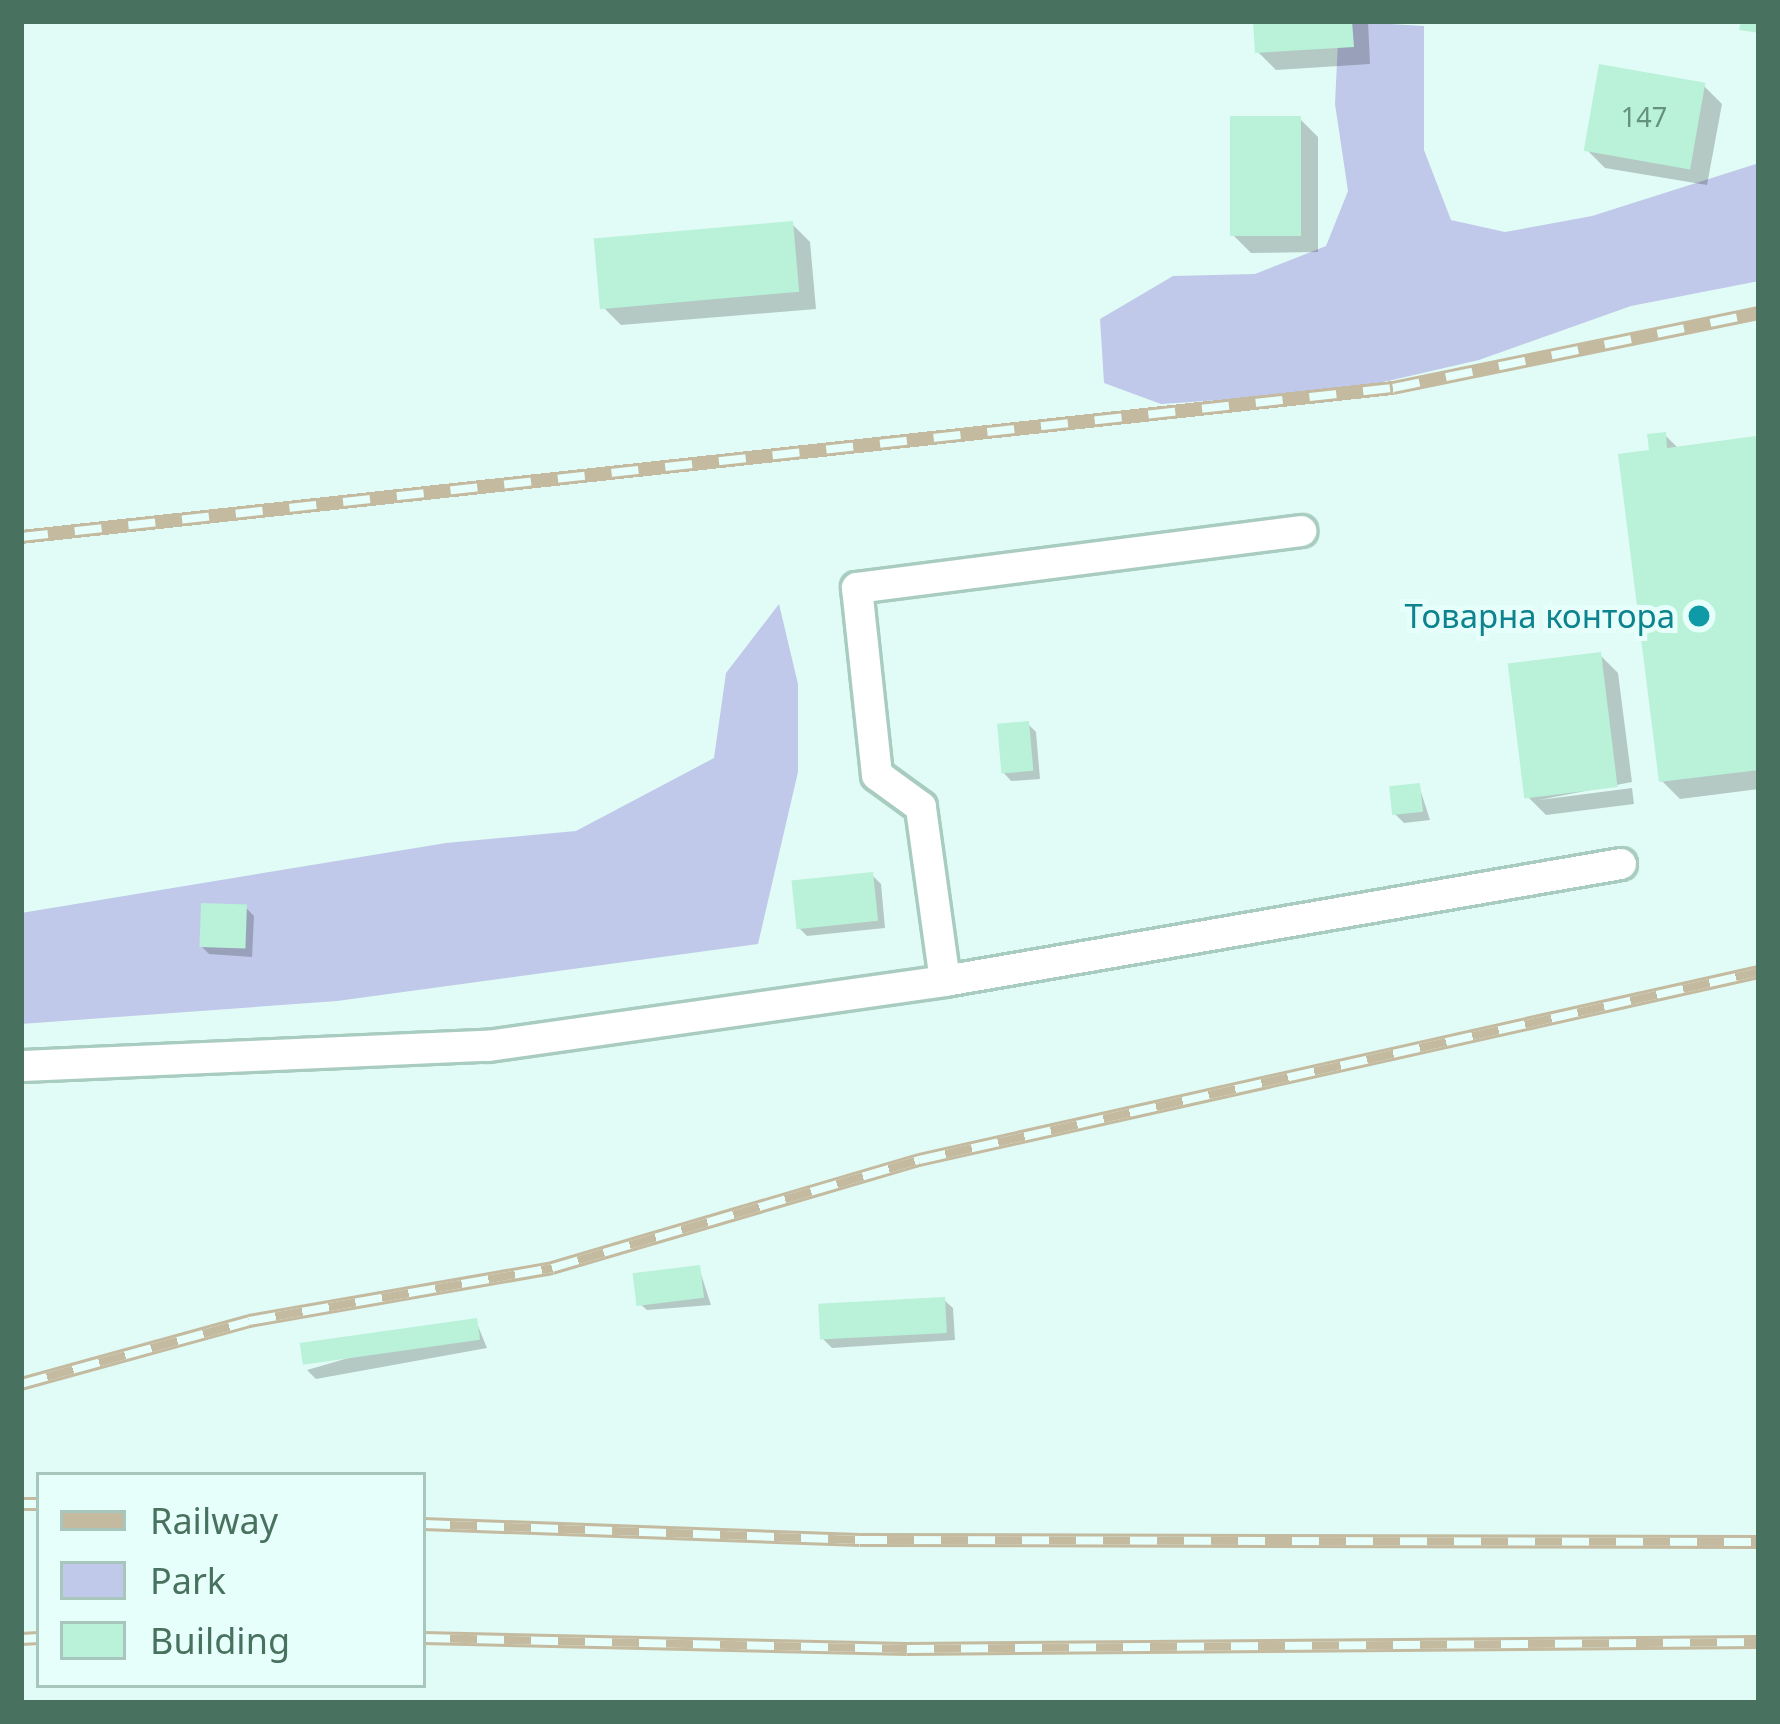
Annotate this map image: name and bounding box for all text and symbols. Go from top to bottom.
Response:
house number: 147 [1621,101,1667,133]
place label: Товарна контора [1404,596,1675,636]
marker: Товарна контора [1686,603,1712,629]
legend [36,1472,426,1688]
text: Railway [150,1496,278,1545]
text: Park [150,1556,226,1605]
text: Building [150,1616,290,1665]

